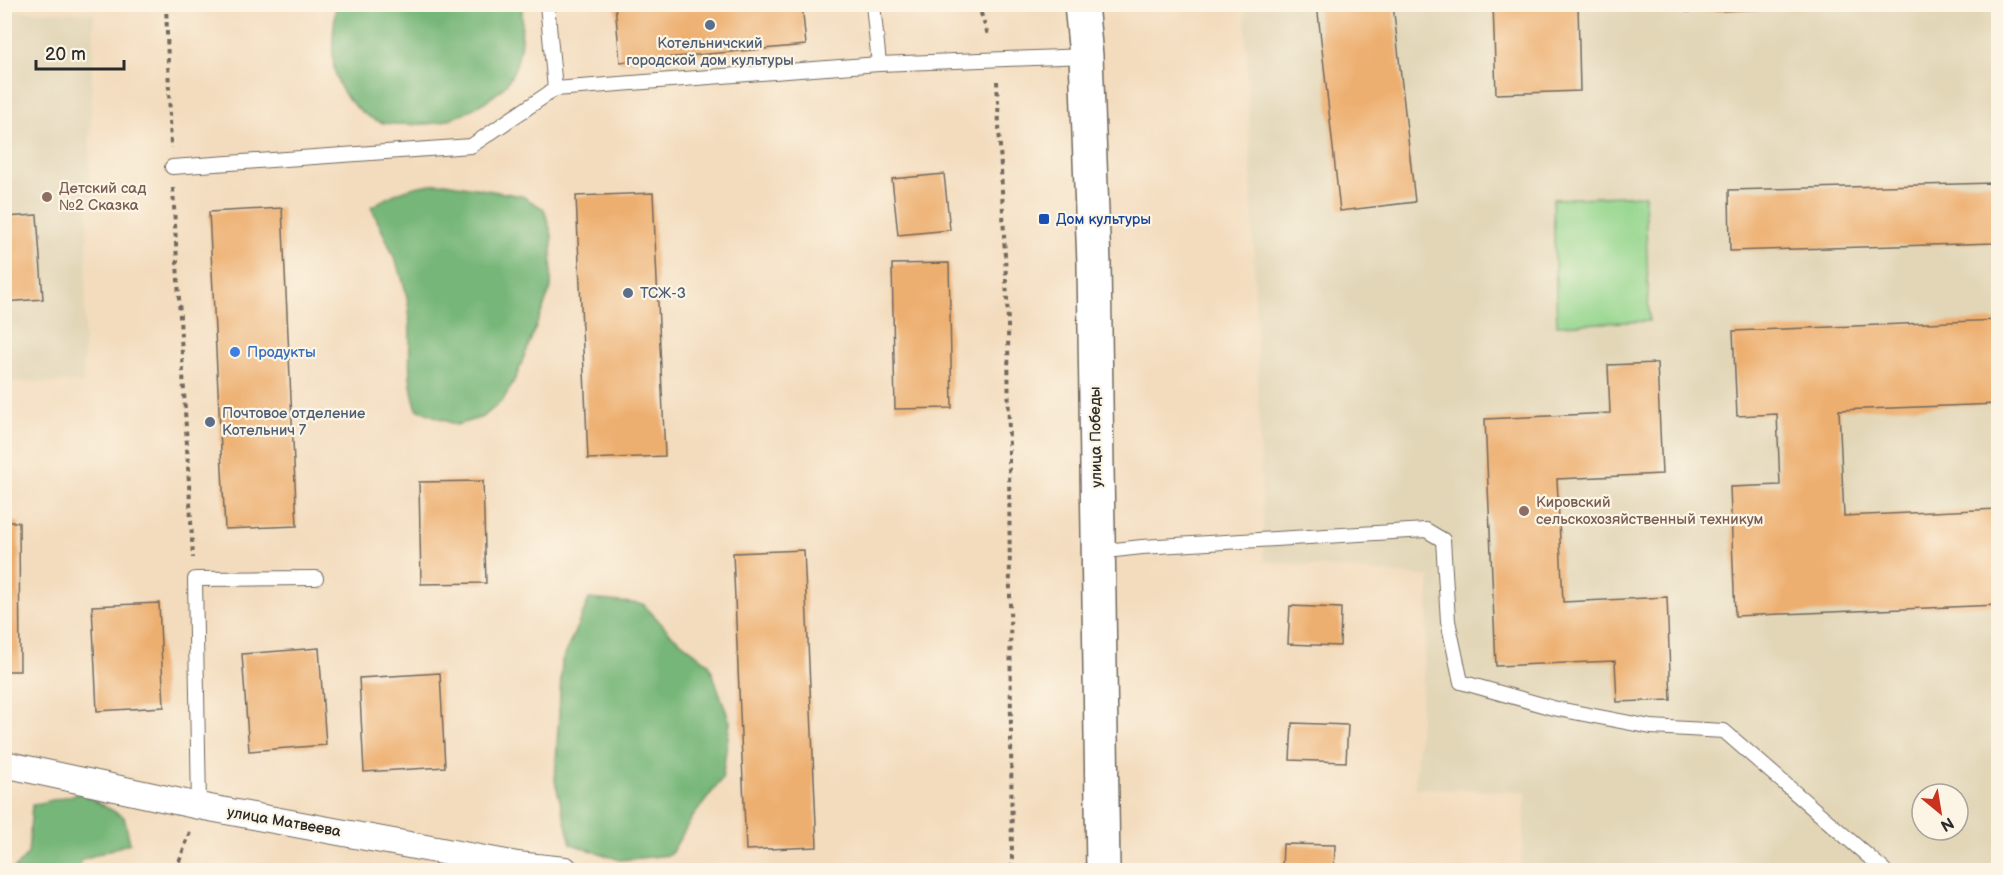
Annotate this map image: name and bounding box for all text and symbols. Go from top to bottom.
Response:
marker: Котельничский городской дом культуры [703,18,717,32]
scale bar [36,33,124,71]
place label: Котельничский городской дом культуры [626,34,794,70]
text: 20 m [45,44,86,65]
place label: Детский сад №2 Сказка [59,179,146,215]
marker: Детский сад №2 Сказка [40,190,54,204]
place label: Дом культуры [1056,210,1151,229]
marker: Дом культуры [1037,212,1051,226]
place label: ТСЖ-3 [640,284,686,303]
marker: ТСЖ-3 [621,286,635,300]
place label: Продукты [247,343,316,362]
marker: Продукты [228,345,242,359]
street label: улица Победы [1086,386,1106,488]
place label: Почтовое отделение Котельнич 7 [222,404,365,440]
marker: Почтовое отделение Котельнич 7 [203,415,217,429]
place label: Кировский сельскохозяйственный техникум [1536,493,1764,529]
marker: Кировский сельскохозяйственный техникум [1517,504,1531,518]
north arrow [1910,782,1970,842]
street label: улица Матвеева [226,803,343,841]
text: N [1937,812,1957,835]

